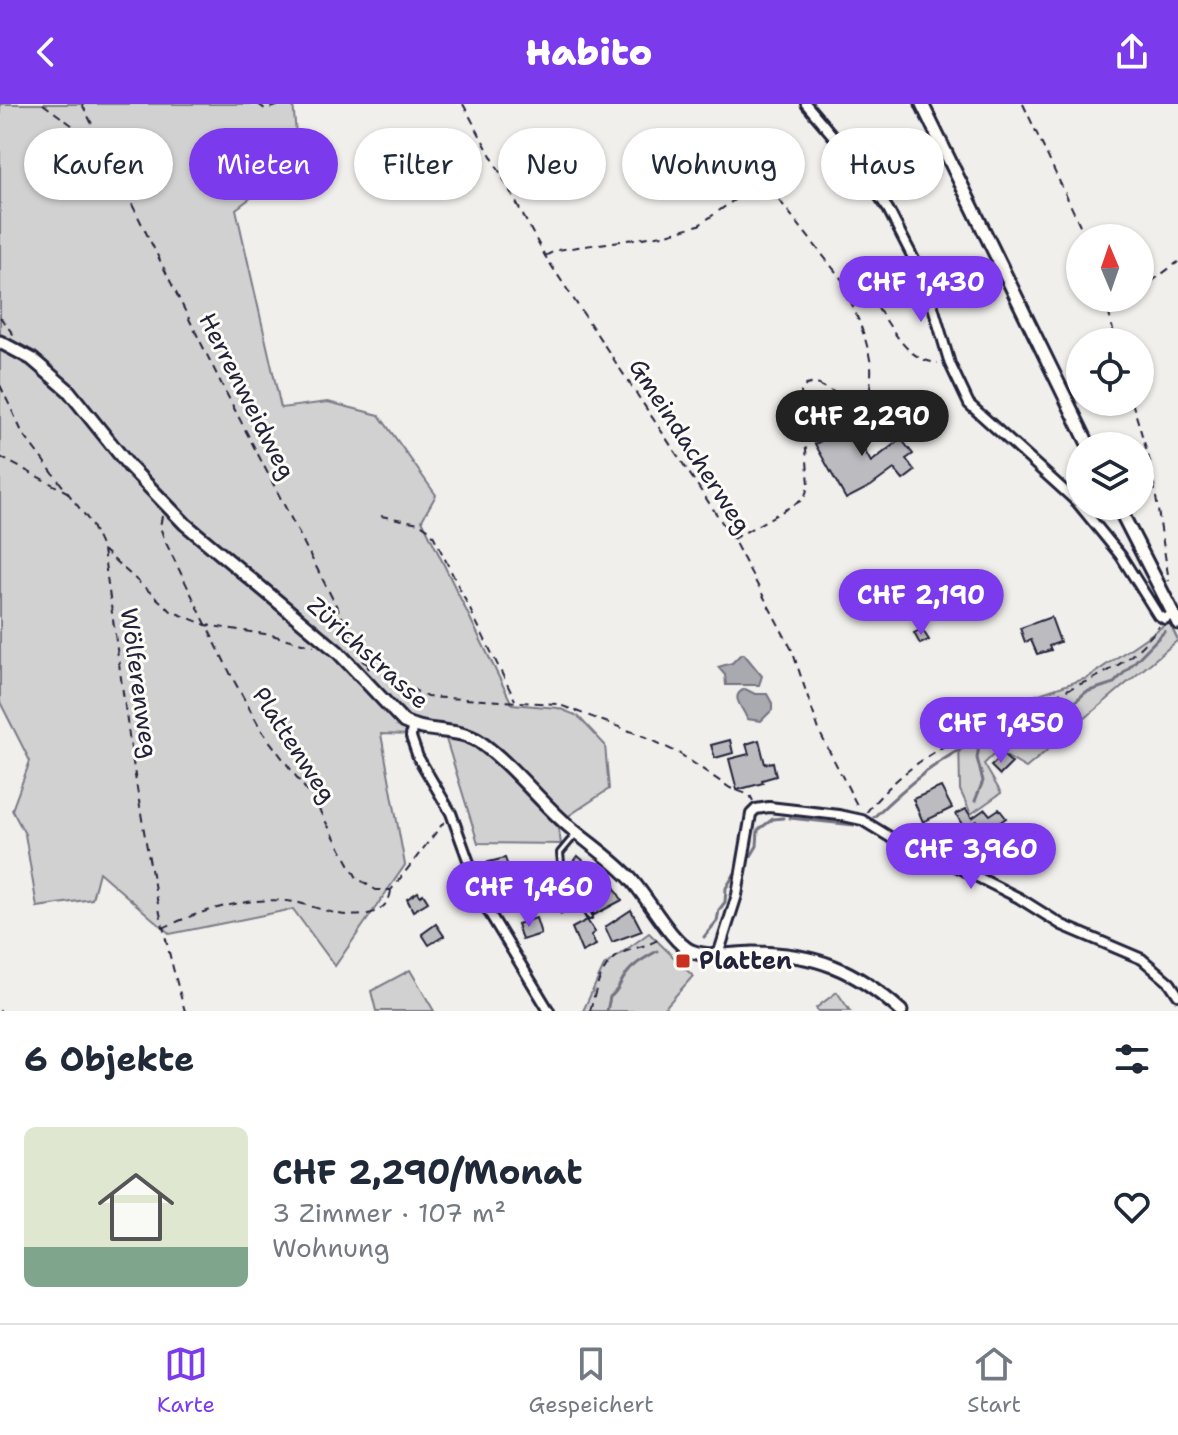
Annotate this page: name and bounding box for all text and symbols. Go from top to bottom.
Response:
text: Habito [525,28,653,77]
icon: back [24,30,68,74]
icon: share [1110,30,1154,74]
chip: Kaufen [24,128,173,200]
chip: Mieten [189,128,338,200]
chip: Filter [354,128,482,200]
chip: Neu [498,128,606,200]
chip: Wohnung [622,128,805,200]
chip: Haus [821,128,944,200]
north arrow [1066,224,1154,312]
map controls [1066,224,1154,520]
pin: CHF 1,430 [829,256,1013,324]
text: CHF 1,430 [857,264,985,299]
street label: Herrenweidweg [191,307,303,485]
button: locate [1066,328,1154,416]
street label: Gmeindacherweg [622,352,758,540]
pin: CHF 2,290 [770,390,954,458]
text: CHF 2,290 [794,398,930,433]
button: layers [1066,432,1154,520]
pin: CHF 2,190 [829,569,1013,637]
text: CHF 2,190 [857,577,985,612]
street label: Zürichstrasse [300,590,436,716]
street label: Wölferenweg [113,606,165,760]
street label: Plattenweg [245,681,343,809]
pin: CHF 1,450 [909,697,1093,765]
text: CHF 1,450 [938,705,1064,740]
pin: CHF 3,960 [879,823,1063,891]
text: CHF 3,960 [904,831,1038,866]
pin: CHF 1,460 [437,861,621,929]
text: CHF 1,460 [464,869,594,904]
place label: Platten [699,945,792,977]
marker: Platten [674,952,692,970]
text: 6 Objekte [24,1036,195,1082]
icon: filters [1110,1037,1154,1081]
text: CHF 2,290/Monat [272,1149,582,1195]
icon: home [88,1159,184,1255]
icon: heart [1110,1185,1154,1229]
text: 3 Zimmer · 107 m² [272,1195,506,1230]
text: Wohnung [272,1230,390,1265]
tab: Karte [157,1342,215,1419]
tab: Gespeichert [529,1342,654,1419]
tab: Start [967,1342,1021,1419]

